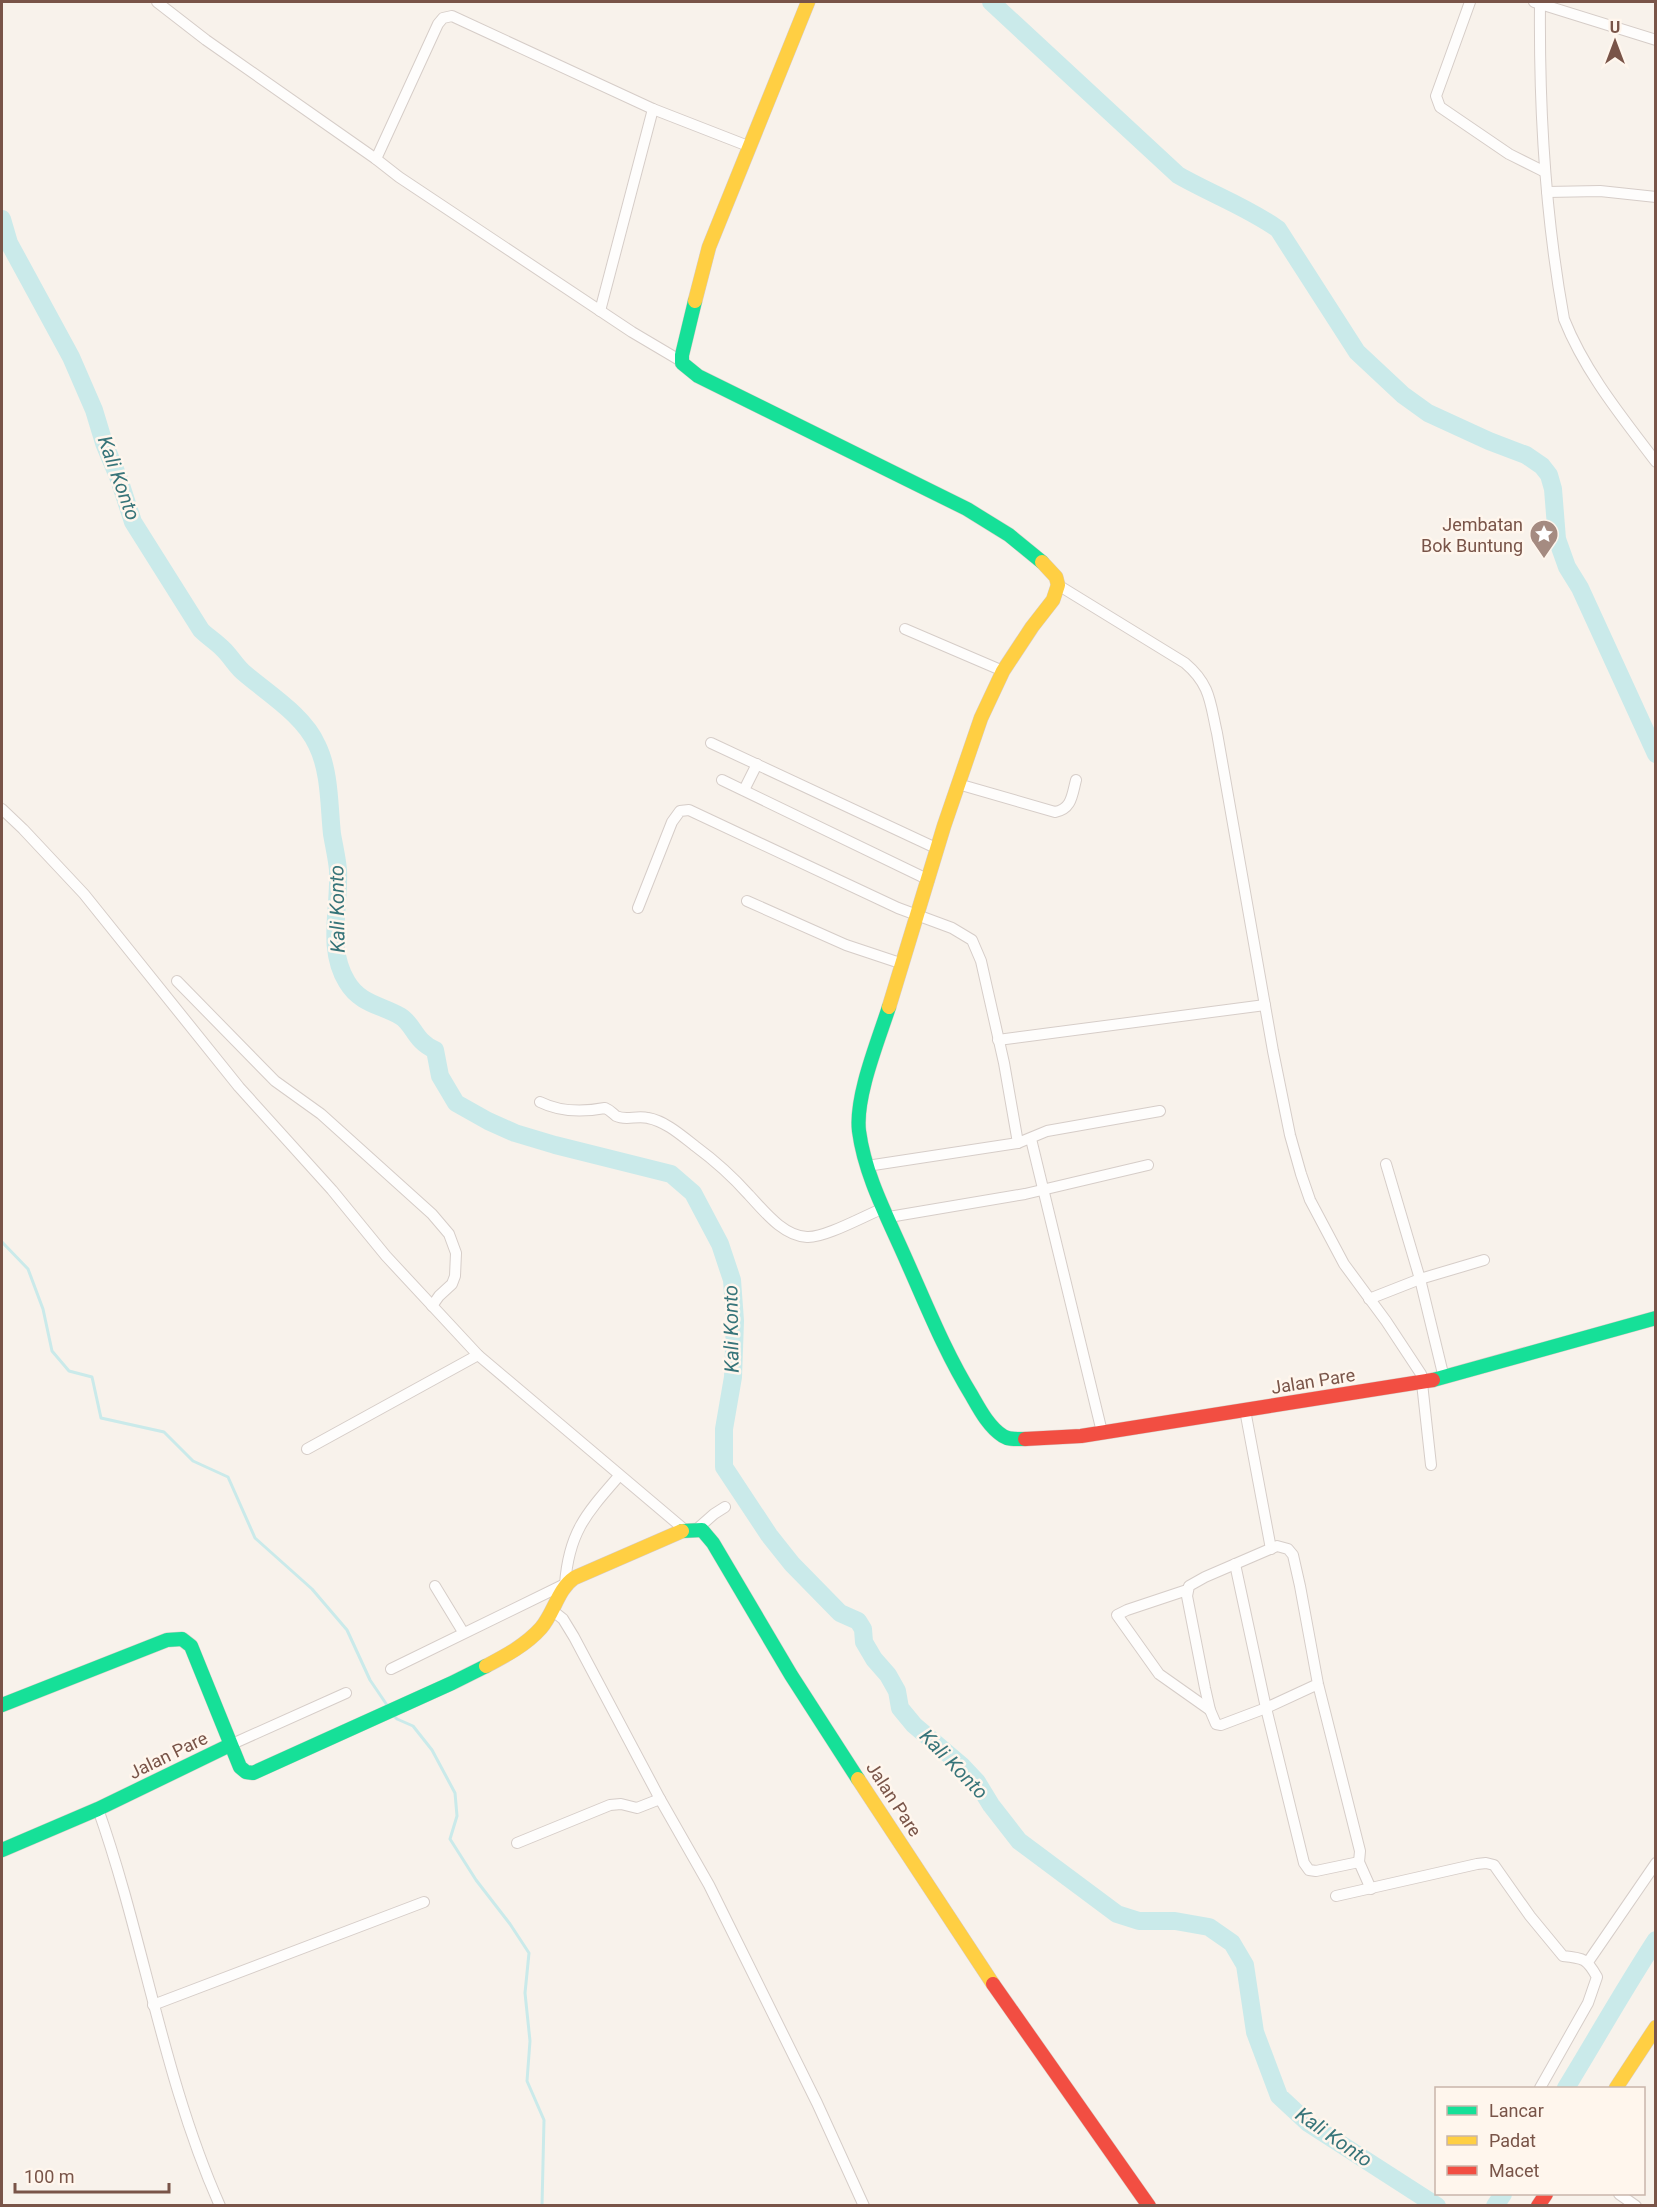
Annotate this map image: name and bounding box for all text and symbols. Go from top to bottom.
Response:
north arrow [1585,12,1645,72]
text: U [1610,18,1620,37]
water label: Kali Konto [93,433,145,523]
place label: Jembatan Bok Buntung [1421,514,1523,556]
place icon: Jembatan Bok Buntung [1528,518,1560,560]
water label: Kali Konto [324,865,350,953]
water label: Kali Konto [718,1285,744,1373]
street label: Jalan Pare [1269,1364,1357,1398]
water label: Kali Konto [915,1724,993,1804]
street label: Jalan Pare [125,1727,211,1783]
street label: Jalan Pare [862,1758,926,1840]
legend [1435,2087,1645,2195]
text: Lancar [1489,2100,1544,2121]
water label: Kali Konto [1291,2102,1377,2172]
text: Padat [1489,2130,1536,2151]
scale bar [15,2156,170,2194]
text: Macet [1489,2160,1539,2181]
text: 100 m [24,2166,75,2187]

